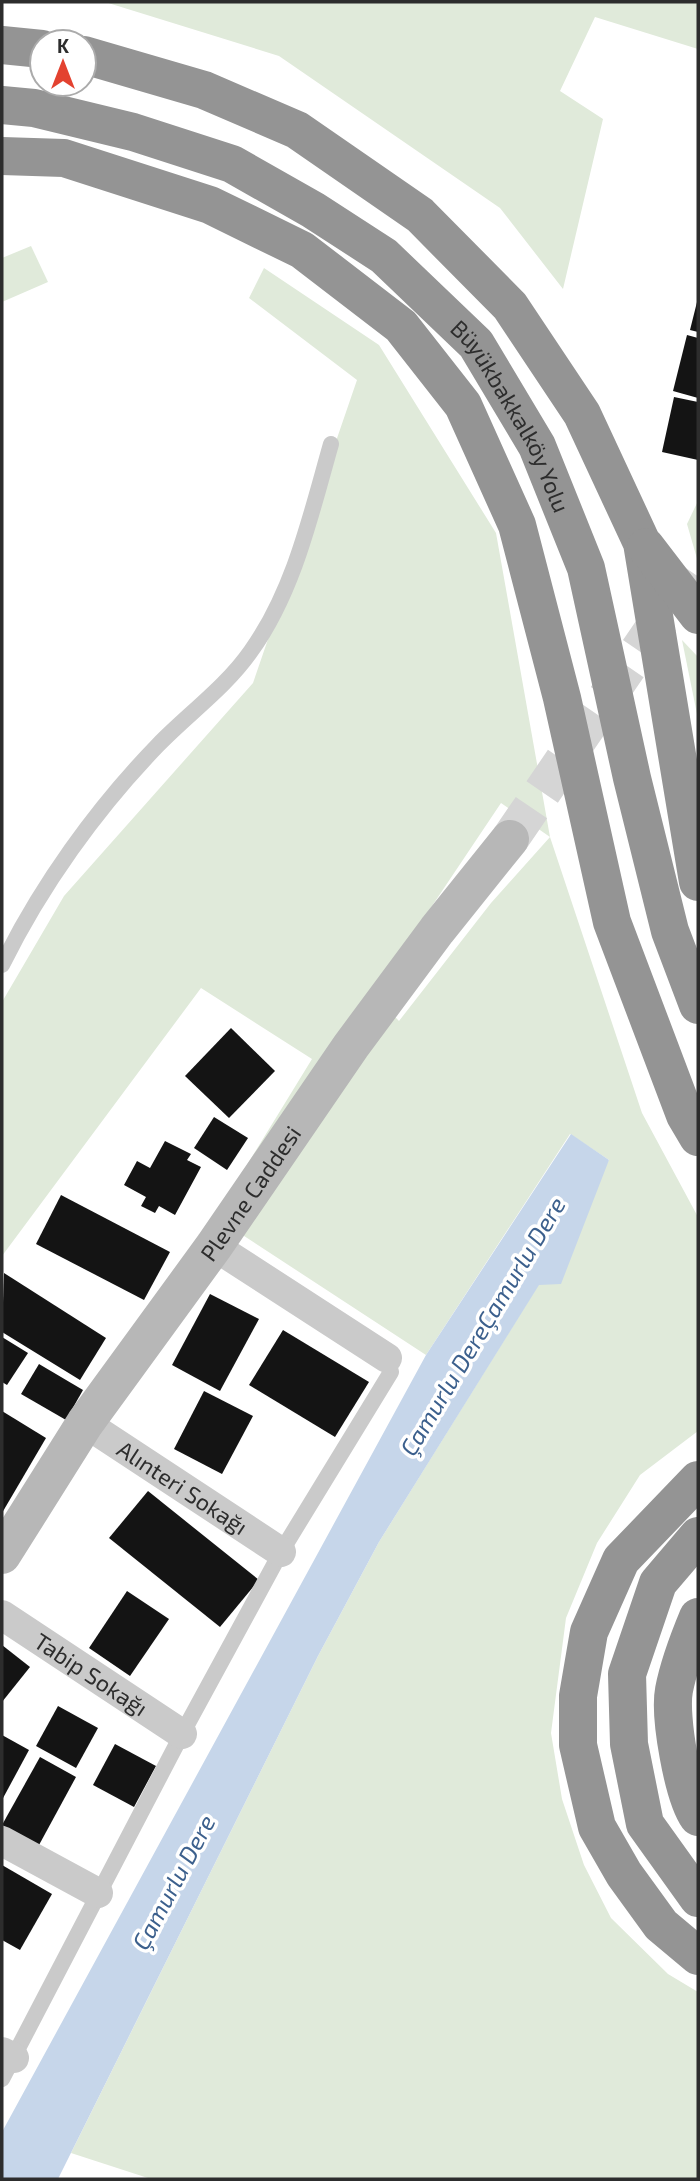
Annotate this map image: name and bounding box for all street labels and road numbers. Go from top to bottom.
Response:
street label: Büyükbakkalköy Yolu [445,314,576,516]
street label: Plevne Caddesi [194,1120,306,1266]
street label: Alınteri Sokağı [112,1434,253,1540]
street label: Tabip Sokağı [29,1626,153,1722]

